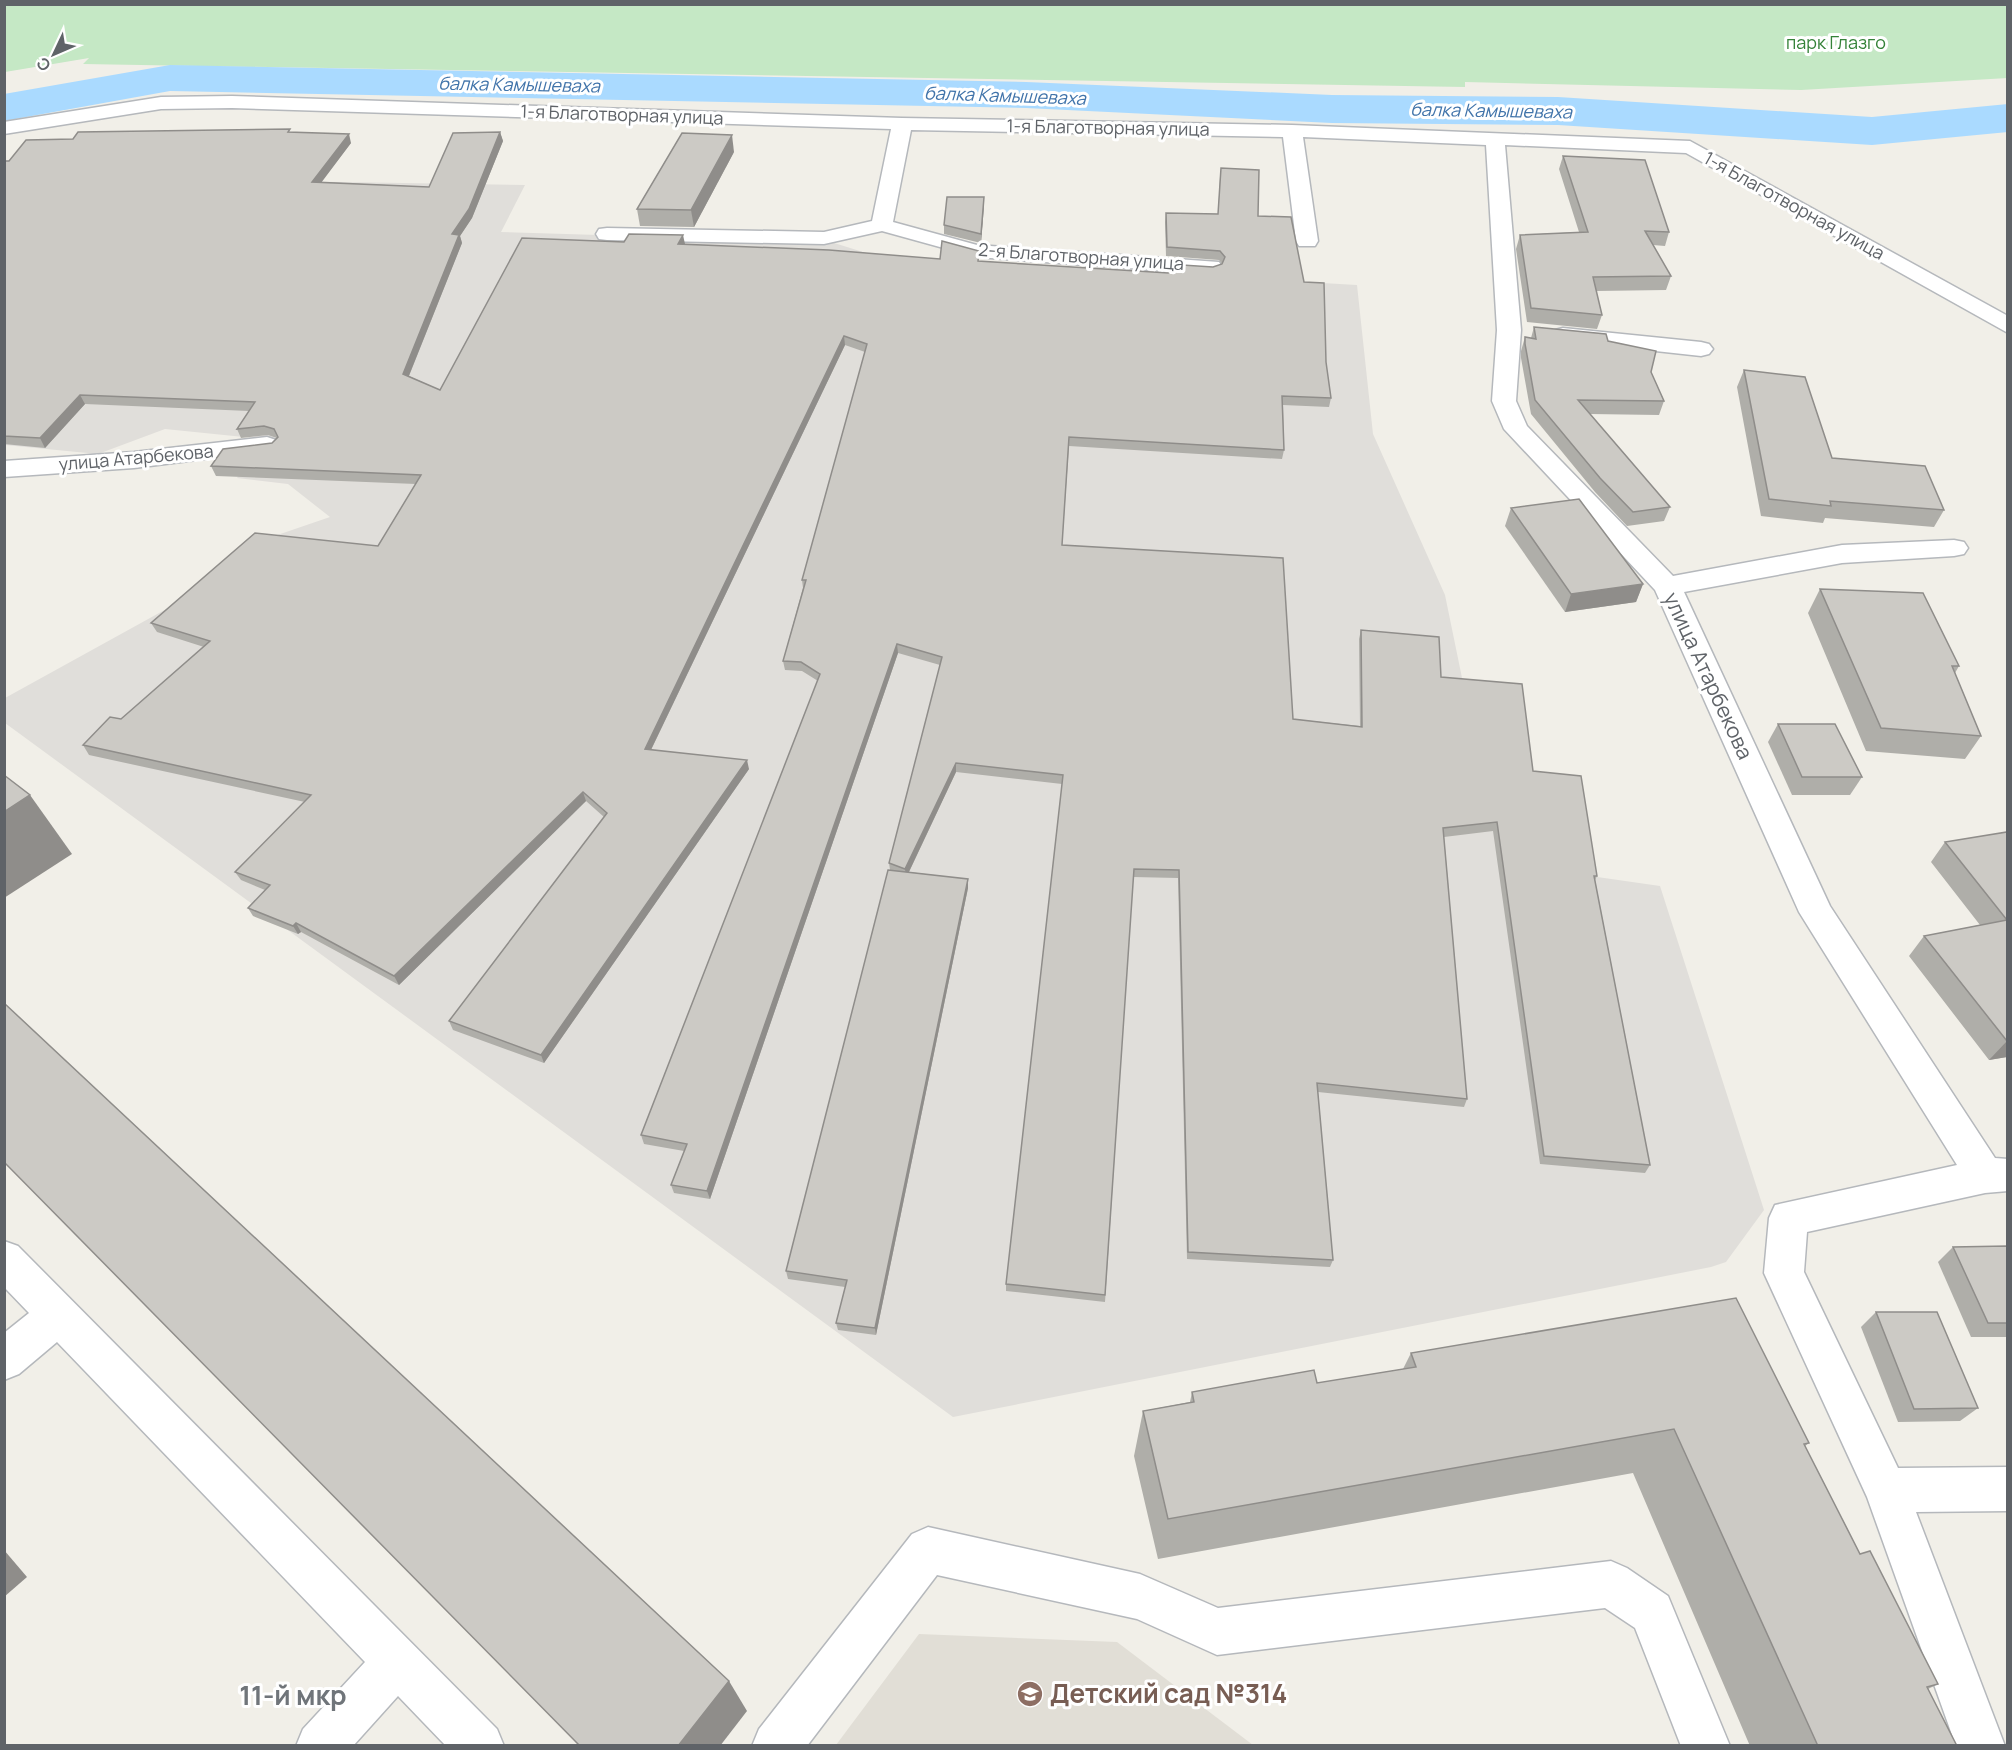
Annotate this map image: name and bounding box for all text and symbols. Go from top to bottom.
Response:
north arrow [24,24,84,84]
park label: парк Глазго [1786,30,1886,54]
text: С [31,52,55,76]
water label: балка Камышеваха [438,71,601,97]
water label: балка Камышеваха [924,80,1087,110]
water label: балка Камышеваха [1410,97,1573,123]
street label: 1-я Благотворная улица [520,98,724,130]
street label: 1-я Благотворная улица [1006,113,1210,141]
street label: 1-я Благотворная улица [1700,145,1889,265]
street label: 2-я Благотворная улица [977,237,1185,275]
street label: улица Атарбекова [57,438,214,476]
street label: улица Атарбекова [1658,588,1760,764]
place label: Детский сад №314 [1050,1675,1287,1711]
district label: 11-й мкр [239,1676,347,1713]
school or university icon: Детский сад №314 [1015,1679,1045,1709]

